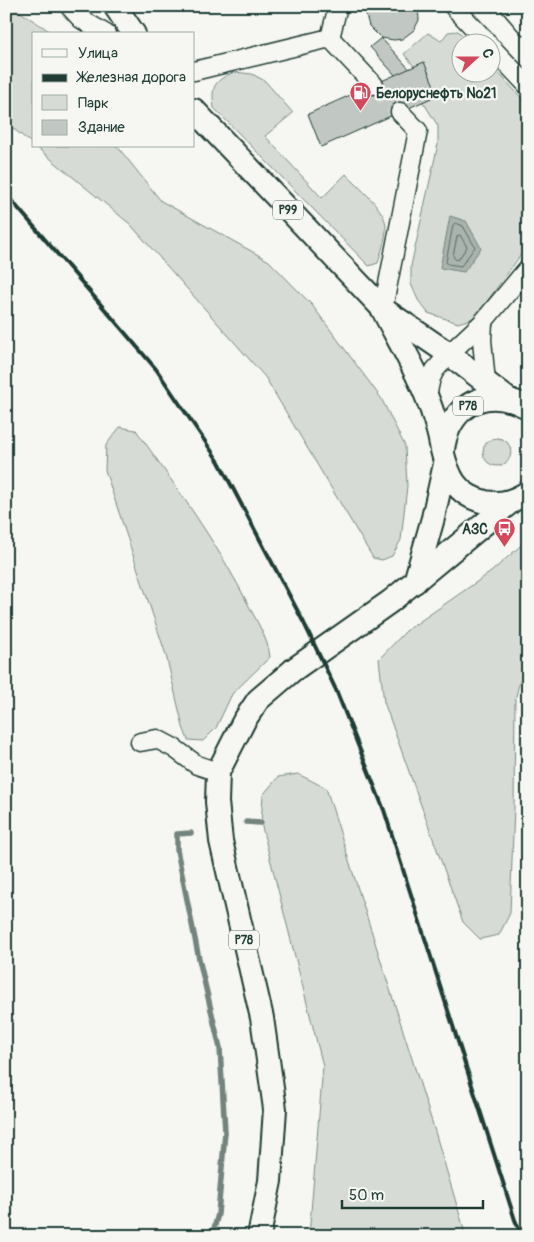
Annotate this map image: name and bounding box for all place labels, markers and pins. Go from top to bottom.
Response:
fuel station icon: Белоруснефть №21 [348,81,372,112]
place label: Белоруснефть №21 [376,85,496,102]
bus stop icon: АЗС [492,517,516,548]
place label: АЗС [462,521,488,538]

